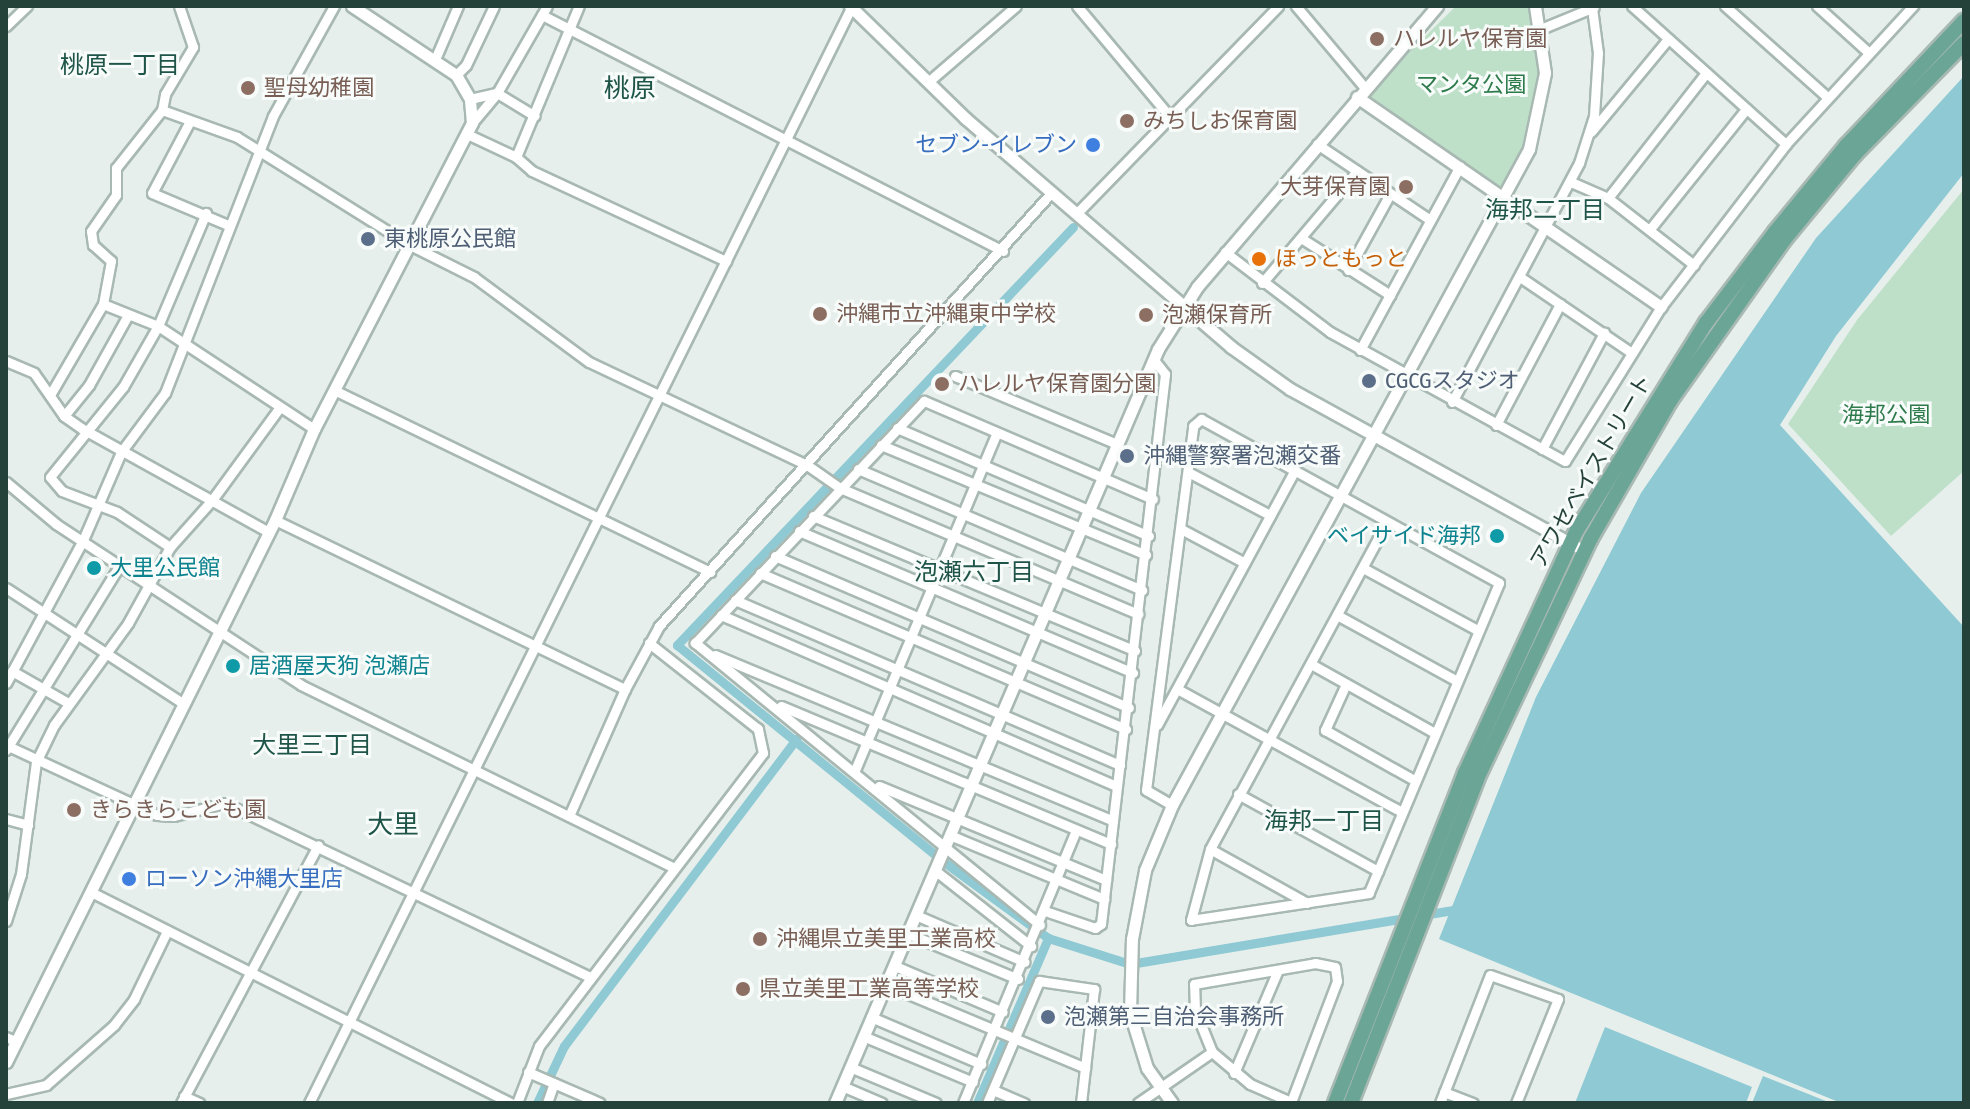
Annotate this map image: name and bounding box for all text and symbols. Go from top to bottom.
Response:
place label: ハレルヤ保育園 [1393,26,1547,52]
marker: ハレルヤ保育園 [1368,30,1386,48]
district label: 桃原一丁目 [60,52,180,80]
park label: マンタ公園 [1416,72,1526,98]
district label: 桃原 [604,73,656,105]
place label: 聖母幼稚園 [264,75,374,101]
marker: 聖母幼稚園 [239,79,257,97]
place label: みちしお保育園 [1143,108,1297,134]
marker: みちしお保育園 [1118,112,1136,130]
place label: セブン-イレブン [915,132,1077,158]
marker: セブン-イレブン [1084,136,1102,154]
place label: 大芽保育園 [1280,174,1390,200]
marker: 大芽保育園 [1397,178,1415,196]
district label: 海邦二丁目 [1485,197,1605,225]
place label: 東桃原公民館 [384,226,516,252]
marker: 東桃原公民館 [359,230,377,248]
place label: ほっともっと [1275,246,1407,272]
marker: ほっともっと [1250,250,1268,268]
place label: 沖縄市立沖縄東中学校 [836,301,1056,327]
place label: 泡瀬保育所 [1162,302,1272,328]
marker: 沖縄市立沖縄東中学校 [811,305,829,323]
marker: 泡瀬保育所 [1137,306,1155,324]
place label: CGCGスタジオ [1385,368,1520,394]
street label: アワセベイストリート [1525,369,1657,573]
place label: ハレルヤ保育園分園 [958,371,1156,397]
marker: CGCGスタジオ [1360,372,1378,390]
marker: ハレルヤ保育園分園 [933,375,951,393]
park label: 海邦公園 [1842,402,1930,428]
place label: 沖縄警察署泡瀬交番 [1143,443,1341,469]
marker: 沖縄警察署泡瀬交番 [1118,447,1136,465]
place label: ベイサイド海邦 [1327,523,1481,549]
marker: ベイサイド海邦 [1488,527,1506,545]
place label: 大里公民館 [110,555,220,581]
marker: 大里公民館 [85,559,103,577]
district label: 泡瀬六丁目 [914,559,1034,587]
place label: 居酒屋天狗 泡瀬店 [249,653,430,679]
marker: 居酒屋天狗 泡瀬店 [224,657,242,675]
district label: 大里三丁目 [252,732,372,760]
place label: きらきらこども園 [90,797,266,823]
marker: きらきらこども園 [65,801,83,819]
district label: 海邦一丁目 [1264,808,1384,836]
district label: 大里 [367,809,419,841]
place label: ローソン沖縄大里店 [145,866,343,892]
marker: ローソン沖縄大里店 [120,870,138,888]
place label: 沖縄県立美里工業高校 [776,926,996,952]
marker: 沖縄県立美里工業高校 [751,930,769,948]
place label: 県立美里工業高等学校 [759,976,979,1002]
marker: 県立美里工業高等学校 [734,980,752,998]
place label: 泡瀬第三自治会事務所 [1064,1004,1284,1030]
marker: 泡瀬第三自治会事務所 [1039,1008,1057,1026]

